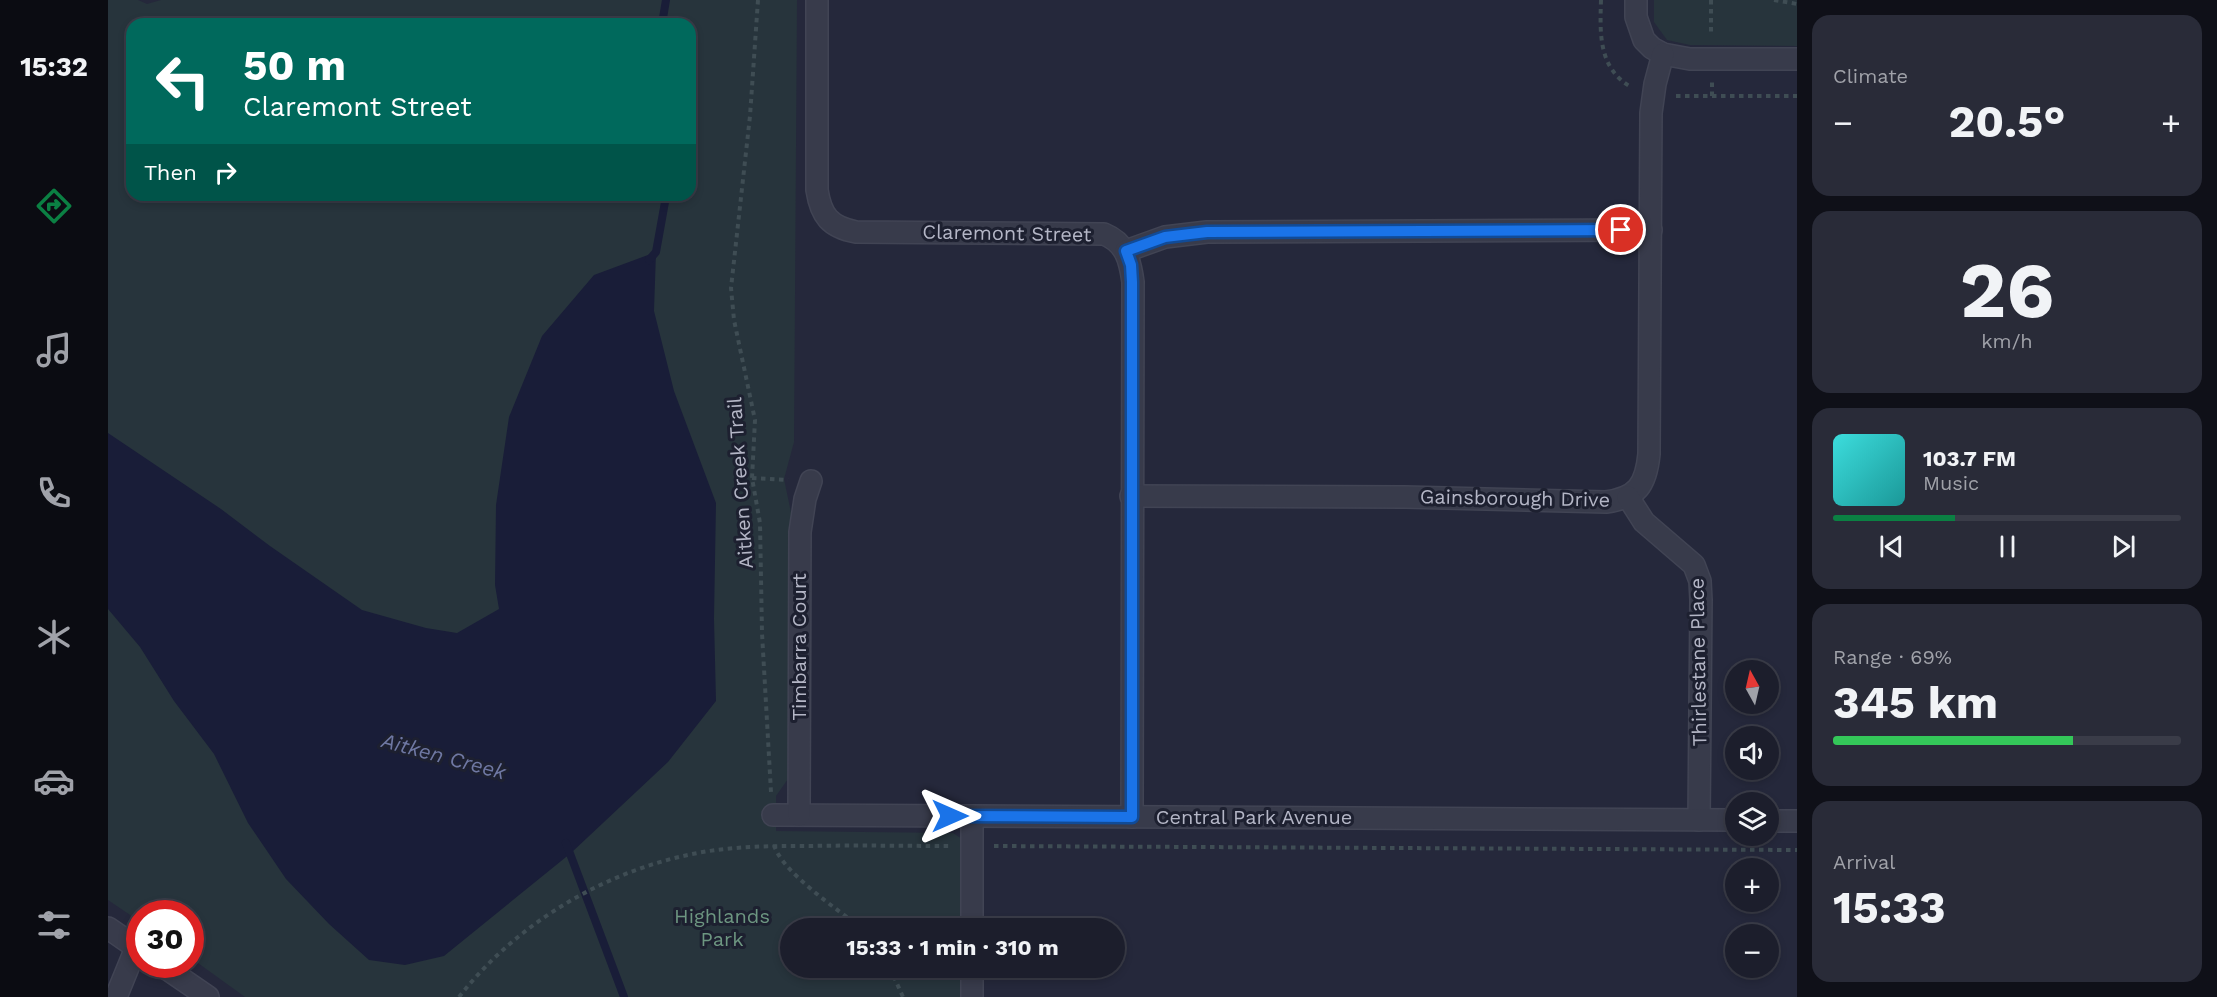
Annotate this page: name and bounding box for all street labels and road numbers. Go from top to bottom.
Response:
street label: Claremont Street [922,220,1092,246]
street label: Aitken Creek Trail [722,396,758,570]
street label: Gainsborough Drive [1420,484,1610,512]
street label: Timbarra Court [787,573,811,721]
street label: Thirlestane Place [1685,578,1711,746]
street label: Central Park Avenue [1156,805,1352,829]

